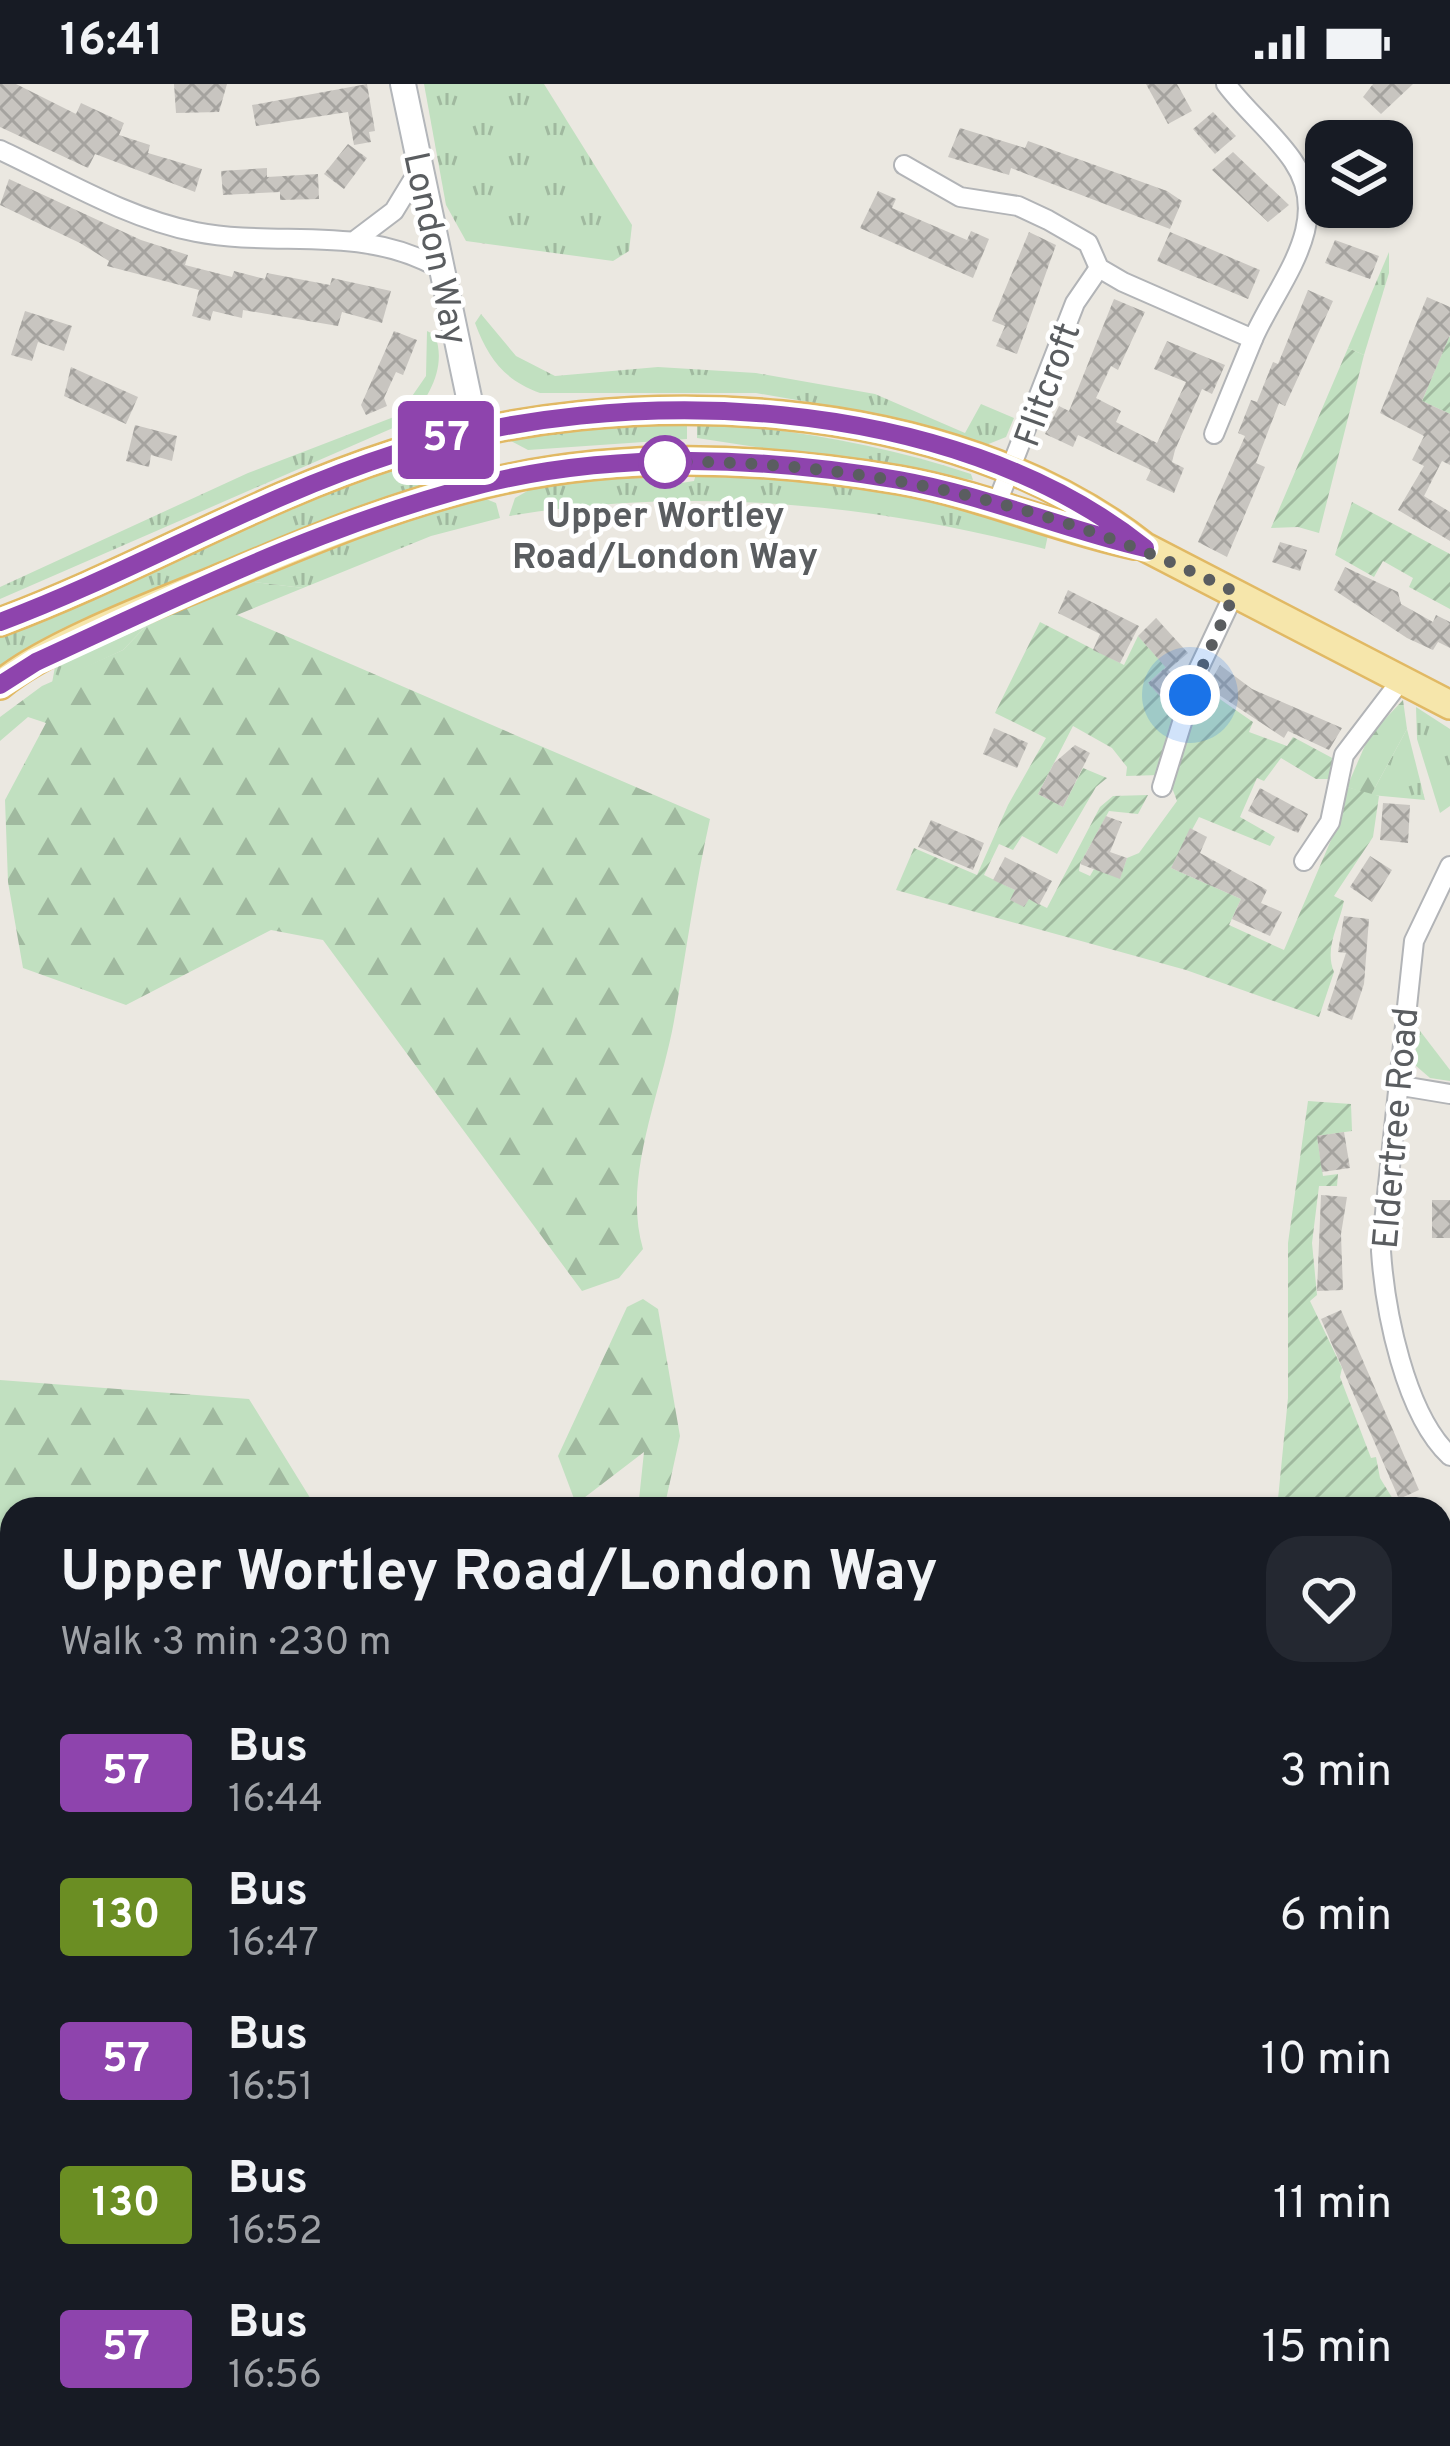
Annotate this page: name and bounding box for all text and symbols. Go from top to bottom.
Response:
text: 16:41 [60,14,164,71]
map controls [1305,120,1413,228]
button: layers [1305,120,1413,228]
street label: London Way [390,148,476,350]
street label: Flitcroft [1006,317,1093,454]
line badge: 57 [392,401,500,479]
text: 57 [422,413,470,466]
marker: Upper Wortley Road/London Way [640,437,690,487]
place label: Upper Wortley Road/London Way [512,495,818,582]
your location [1160,665,1220,725]
street label: Eldertree Road [1365,1006,1431,1251]
button: heart [1266,1536,1392,1662]
text: Upper Wortley Road/London Way [60,1539,938,1611]
text: Walk · 3 min · 230 m [60,1620,392,1669]
text: Bus [228,1720,308,1777]
text: 3 min [1279,1745,1392,1802]
text: 57 [102,1746,150,1799]
text: 16:44 [228,1777,323,1826]
text: Bus [228,1864,308,1921]
text: 6 min [1280,1889,1392,1946]
text: 130 [92,1890,160,1943]
text: 16:47 [228,1921,319,1970]
text: Bus [228,2008,308,2065]
text: 10 min [1261,2033,1392,2090]
text: 57 [102,2034,150,2087]
text: 16:51 [228,2065,313,2114]
text: Bus [228,2152,308,2209]
text: 11 min [1273,2177,1392,2234]
text: 130 [92,2178,160,2231]
text: 16:52 [228,2209,323,2258]
text: Bus [228,2296,308,2353]
text: 15 min [1262,2321,1392,2378]
text: 57 [102,2322,150,2375]
text: 16:56 [228,2353,322,2402]

